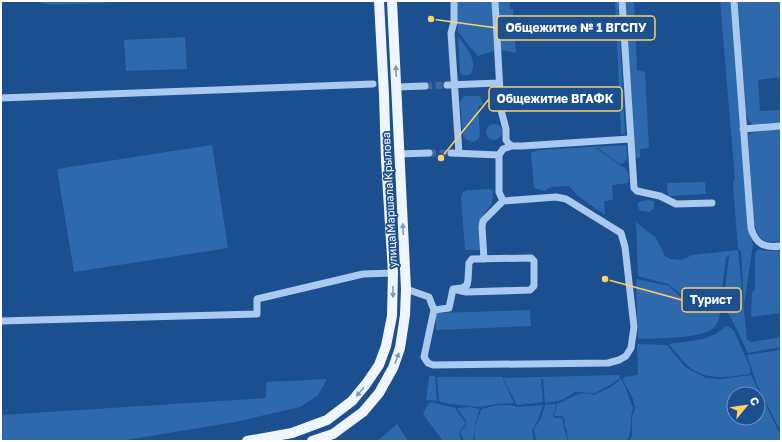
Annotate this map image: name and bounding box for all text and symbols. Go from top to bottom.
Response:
callout: Общежитие № 1 ВГСПУ [497,16,655,40]
text: Общежитие № 1 ВГСПУ [505,20,647,35]
one-way arrow [393,64,399,77]
callout: Общежитие ВГАФК [489,87,622,111]
text: Общежитие ВГАФК [496,91,614,106]
street label: улица Маршала Крылова [379,132,399,268]
one-way arrow [400,222,406,235]
one-way arrow [390,286,396,299]
callout: Турист [682,288,741,312]
text: Турист [690,292,732,307]
one-way arrow [394,352,400,364]
one-way arrow [355,386,364,397]
north arrow [726,386,766,426]
text: С [748,394,763,408]

